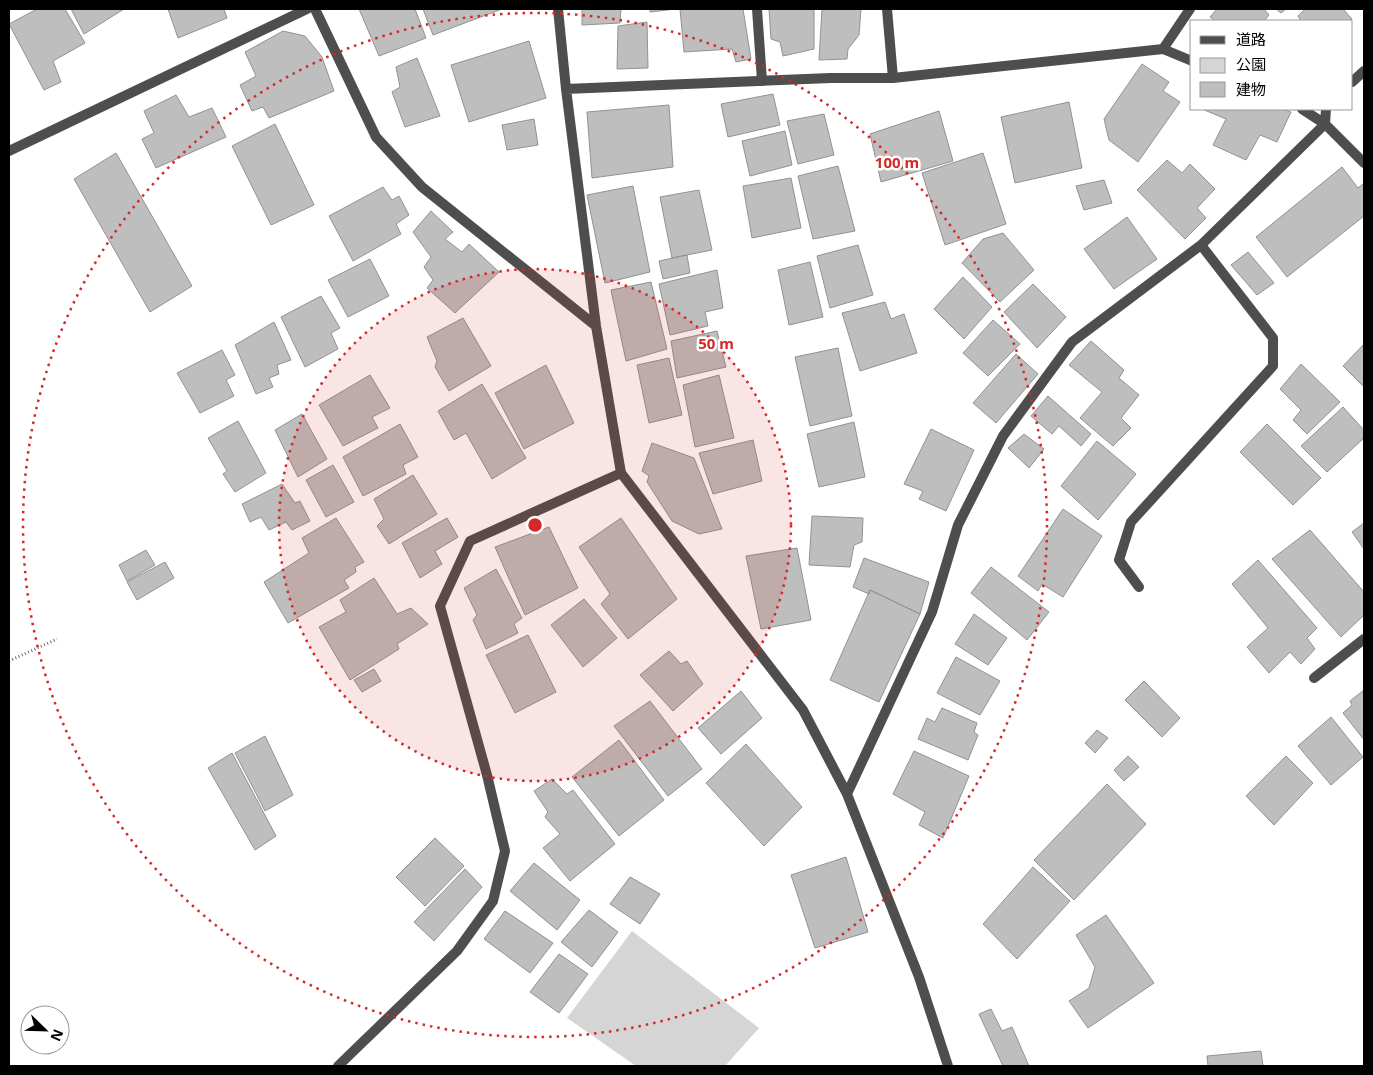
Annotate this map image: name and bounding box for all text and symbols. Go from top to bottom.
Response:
legend [1190,20,1353,110]
text: 道路 [1236,29,1266,49]
text: 公園 [1236,54,1266,74]
text: 建物 [1236,79,1266,99]
text: 100 m [875,152,919,172]
text: 50 m [698,333,734,353]
centre of rings [526,516,544,534]
north arrow [20,1005,70,1055]
text: N [46,1026,68,1044]

